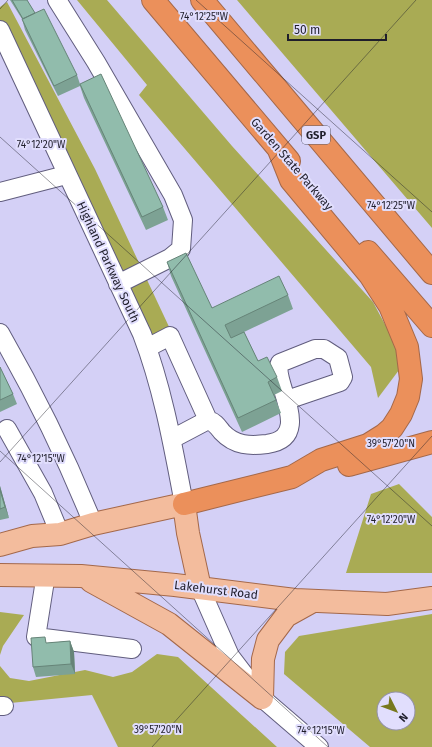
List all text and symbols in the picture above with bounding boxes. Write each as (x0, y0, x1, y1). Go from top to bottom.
text: 74°12'25"W (180, 11, 229, 23)
scale bar (288, 16, 386, 42)
text: 50 m (294, 23, 320, 37)
street label: Garden State Parkway (248, 115, 336, 213)
road number: GSP (302, 126, 330, 144)
text: 74°12'20"W (17, 139, 66, 151)
street label: Highland Parkway South (74, 199, 142, 325)
text: 74°12'25"W (367, 200, 416, 212)
text: 39°57'20"N (367, 438, 415, 450)
text: 74°12'15"W (17, 453, 65, 465)
text: 74°12'20"W (367, 514, 416, 526)
street label: Lakehurst Road (173, 578, 259, 602)
north arrow (376, 691, 416, 731)
text: N (396, 710, 410, 724)
text: 39°57'20"N (134, 724, 182, 736)
text: 74°12'15"W (297, 725, 345, 737)

